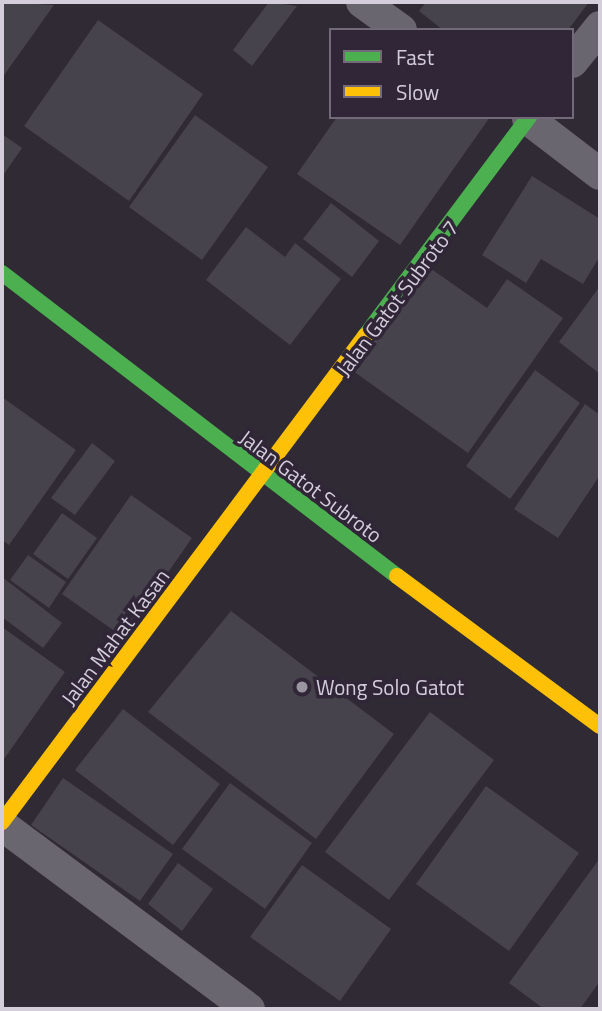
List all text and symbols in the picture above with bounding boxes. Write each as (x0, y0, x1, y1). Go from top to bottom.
legend (329, 28, 574, 119)
text: Fast (396, 41, 434, 73)
text: Slow (396, 76, 439, 108)
street label: Jalan Gatot Subroto 7 (330, 215, 464, 381)
street label: Jalan Gatot Subroto (235, 424, 387, 548)
street label: Jalan Mahat Kasan (56, 564, 174, 710)
place label: Wong Solo Gatot (316, 674, 464, 700)
marker: Wong Solo Gatot (294, 679, 310, 695)

